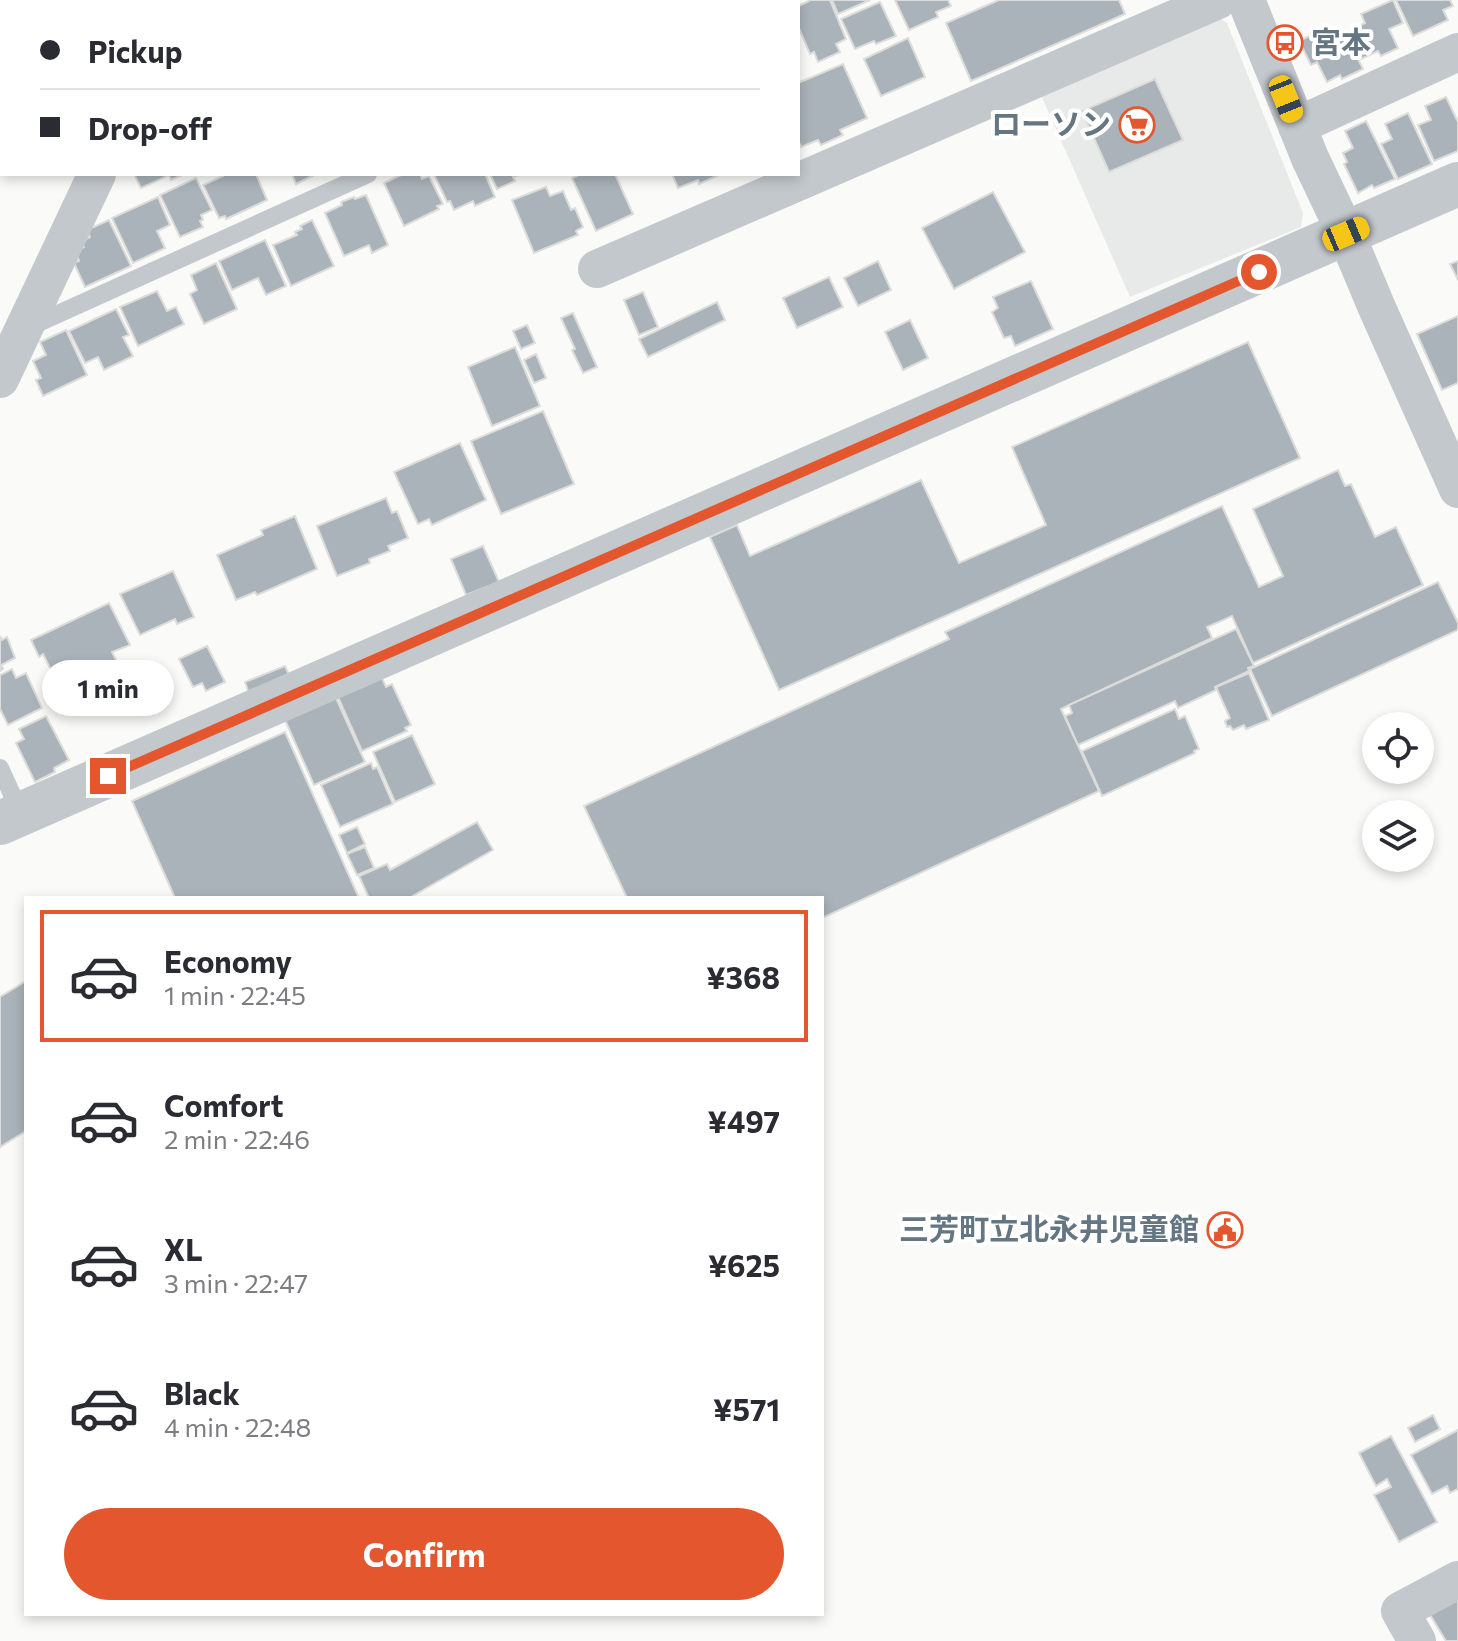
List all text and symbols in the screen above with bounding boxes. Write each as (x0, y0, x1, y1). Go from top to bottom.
place label: 宮本 (1311, 22, 1371, 59)
bus stop icon: 宮本 (1266, 24, 1304, 62)
text: Pickup (88, 32, 182, 69)
car (1266, 72, 1306, 126)
place label: ローソン (991, 104, 1111, 141)
supermarket icon: ローソン (1118, 106, 1156, 144)
text: Drop-off (88, 109, 212, 146)
car (1319, 214, 1373, 254)
route start (1241, 254, 1277, 290)
callout: 1 min (42, 660, 174, 716)
text: 1 min (77, 672, 139, 703)
map controls (1362, 712, 1434, 872)
button: locate (1362, 712, 1434, 784)
route end (90, 758, 126, 794)
button: layers (1362, 800, 1434, 872)
icon: car (68, 940, 140, 1012)
text: Economy (164, 942, 292, 979)
text: ¥368 (706, 958, 780, 995)
text: 1 min · 22:45 (164, 979, 306, 1010)
icon: car (68, 1084, 140, 1156)
text: Comfort (164, 1086, 283, 1123)
text: ¥497 (707, 1102, 780, 1139)
text: 2 min · 22:46 (164, 1123, 310, 1154)
place label: 三芳町立北永井児童館 (899, 1209, 1199, 1246)
public building icon: 三芳町立北永井児童館 (1206, 1211, 1244, 1249)
icon: car (68, 1228, 140, 1300)
text: XL (164, 1230, 203, 1267)
text: ¥625 (708, 1246, 780, 1283)
text: 3 min · 22:47 (164, 1267, 308, 1298)
icon: car (68, 1372, 140, 1444)
text: Black (164, 1374, 240, 1411)
text: ¥571 (713, 1390, 780, 1427)
text: 4 min · 22:48 (164, 1411, 311, 1442)
button: Confirm (64, 1508, 784, 1600)

